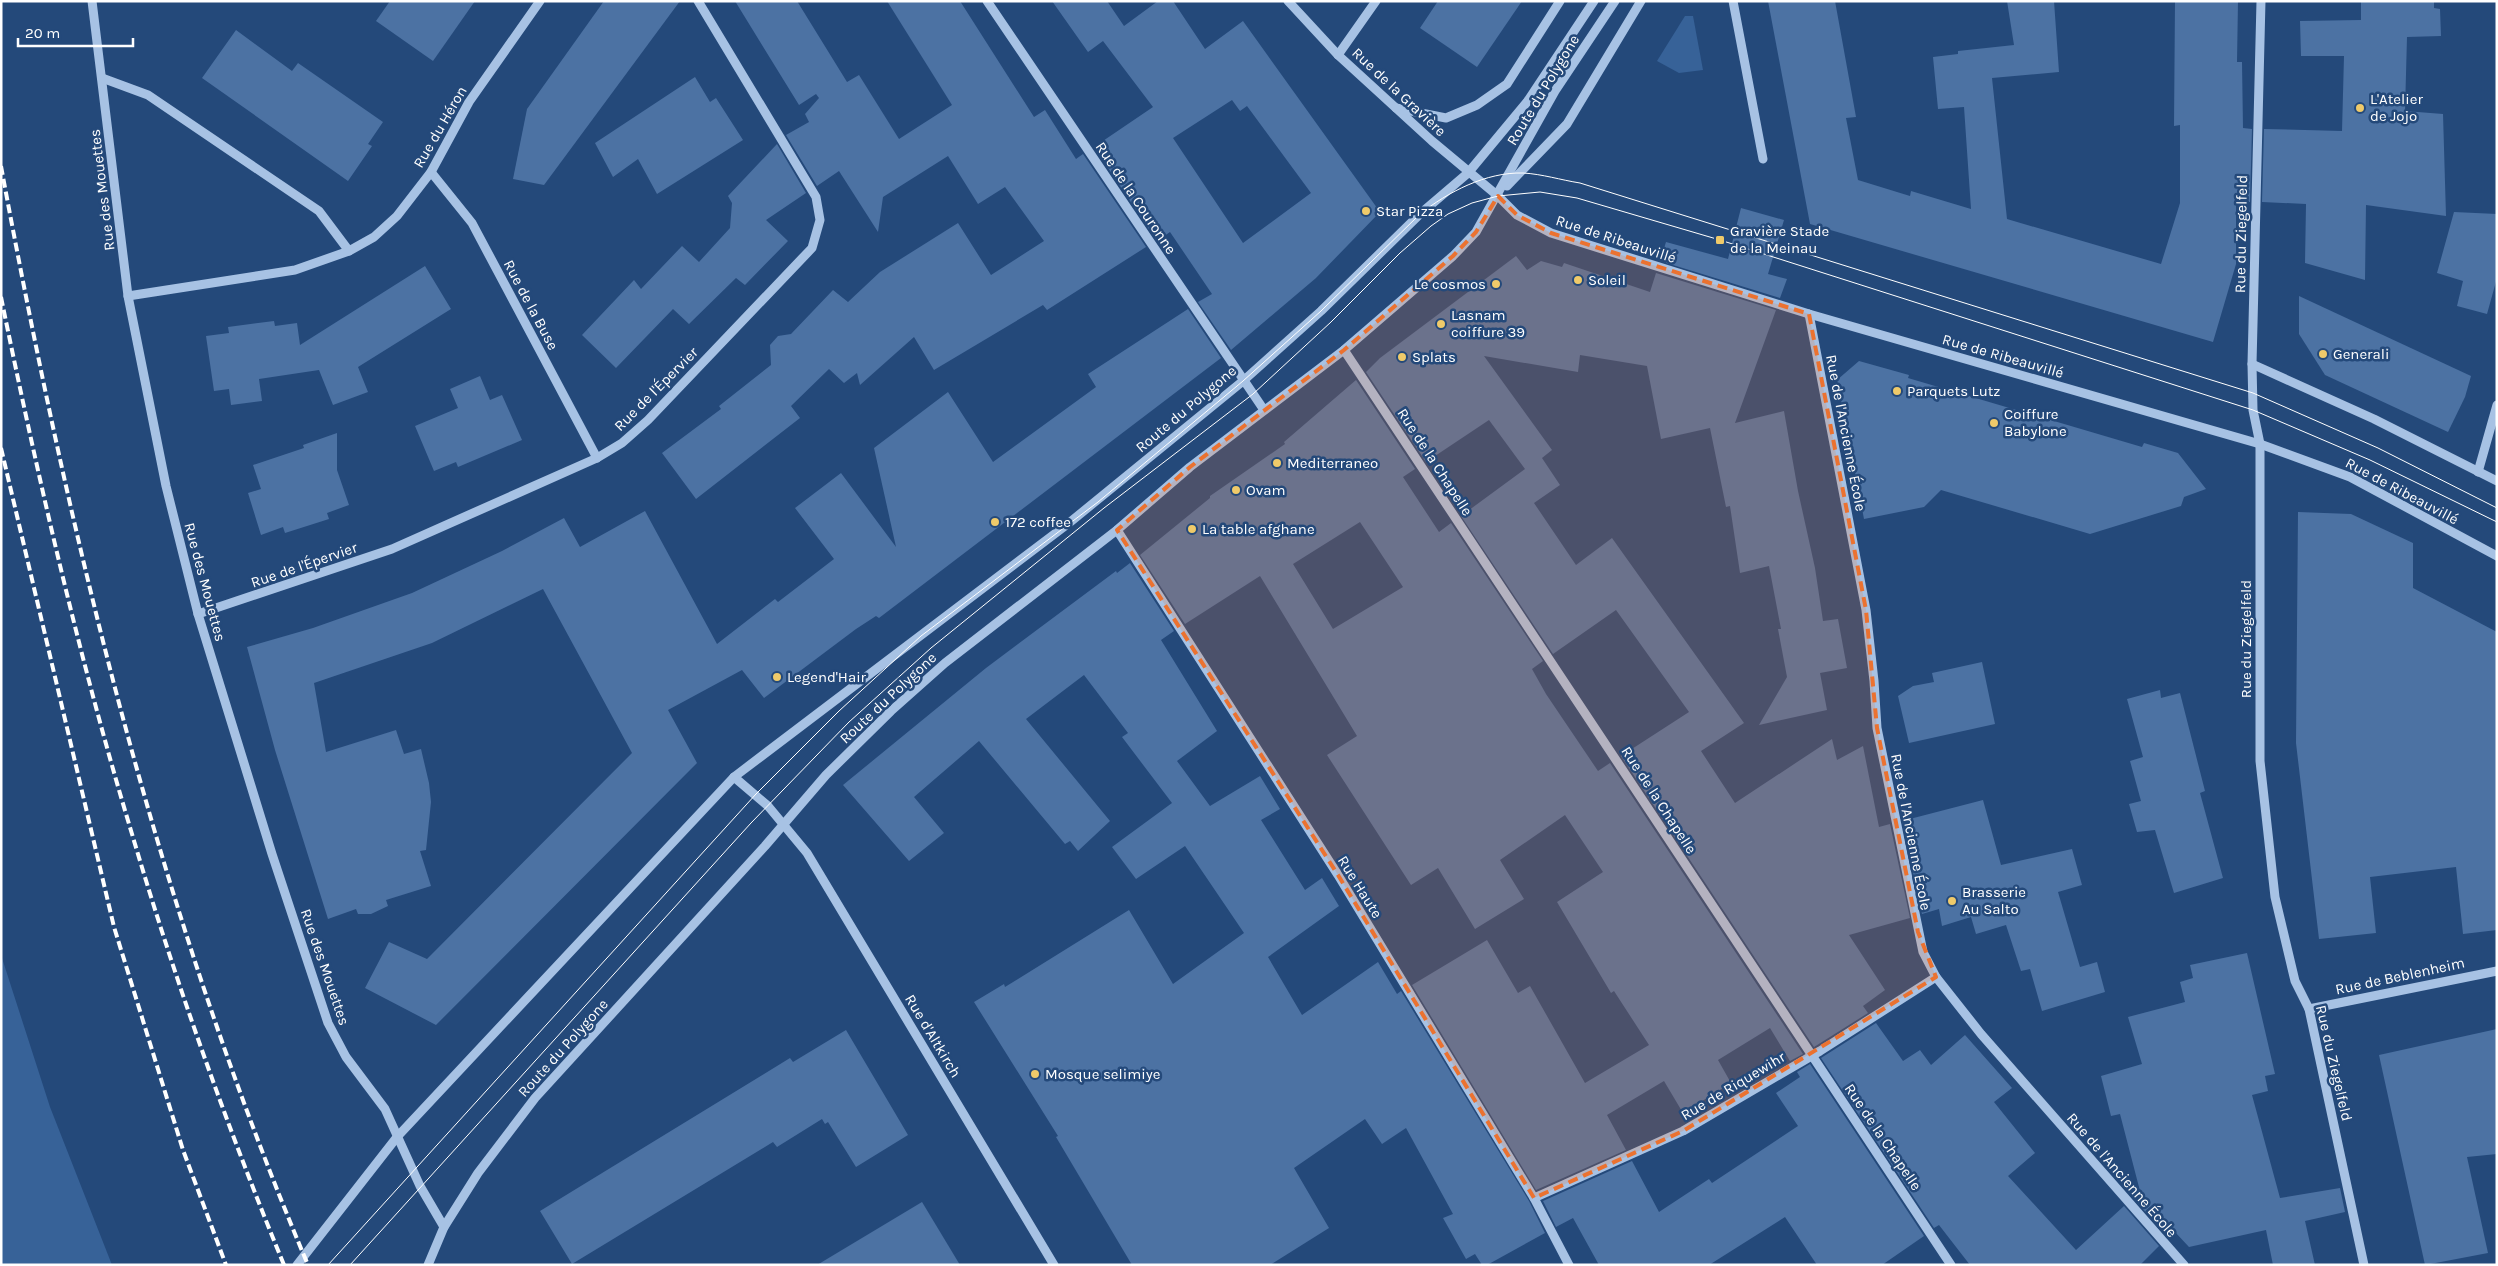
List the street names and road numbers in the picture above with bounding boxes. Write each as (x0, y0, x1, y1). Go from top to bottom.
street label: Route du Polygone (1503, 31, 1583, 149)
street label: Rue de la Gravière (1348, 44, 1450, 140)
street label: Rue du Héron (409, 83, 471, 171)
street label: Rue des Mouettes (86, 128, 118, 252)
street label: Rue de la Couronne (1092, 138, 1180, 258)
street label: Rue du Ziegelfeld (2231, 175, 2251, 293)
street label: Rue de Ribeauvillé (1554, 211, 1678, 267)
street label: Rue de la Buse (500, 257, 562, 353)
street label: Rue de Ribeauvillé (1940, 330, 2066, 382)
street label: Rue de l'Épervier (610, 343, 702, 435)
street label: Rue de l'Ancienne École (1822, 353, 1870, 513)
street label: Route du Polygone (1132, 362, 1240, 456)
street label: Rue de la Chapelle (1393, 405, 1477, 519)
street label: Rue de Ribeauvillé (2342, 454, 2462, 528)
street label: Rue des Mouettes (181, 521, 229, 643)
street label: Rue de l'Épervier (248, 538, 360, 592)
street label: Rue du Ziegelfeld (2237, 580, 2255, 698)
street label: Route du Polygone (836, 648, 940, 748)
street label: Rue de la Chapelle (1617, 743, 1701, 857)
street label: Rue de l'Ancienne École (1887, 752, 1935, 912)
street label: Rue Haute (1334, 852, 1386, 922)
street label: Rue des Mouettes (297, 906, 353, 1028)
street label: Rue de Beblenheim (2334, 953, 2466, 999)
street label: Rue d'Altkirch (901, 991, 965, 1081)
street label: Route du Polygone (514, 995, 612, 1101)
street label: Rue du Ziegelfeld (2312, 1003, 2356, 1123)
street label: Rue de Riquewihr (1677, 1047, 1789, 1124)
street label: Rue de la Chapelle (1841, 1080, 1925, 1194)
street label: Rue de l'Ancienne École (2063, 1109, 2181, 1241)

